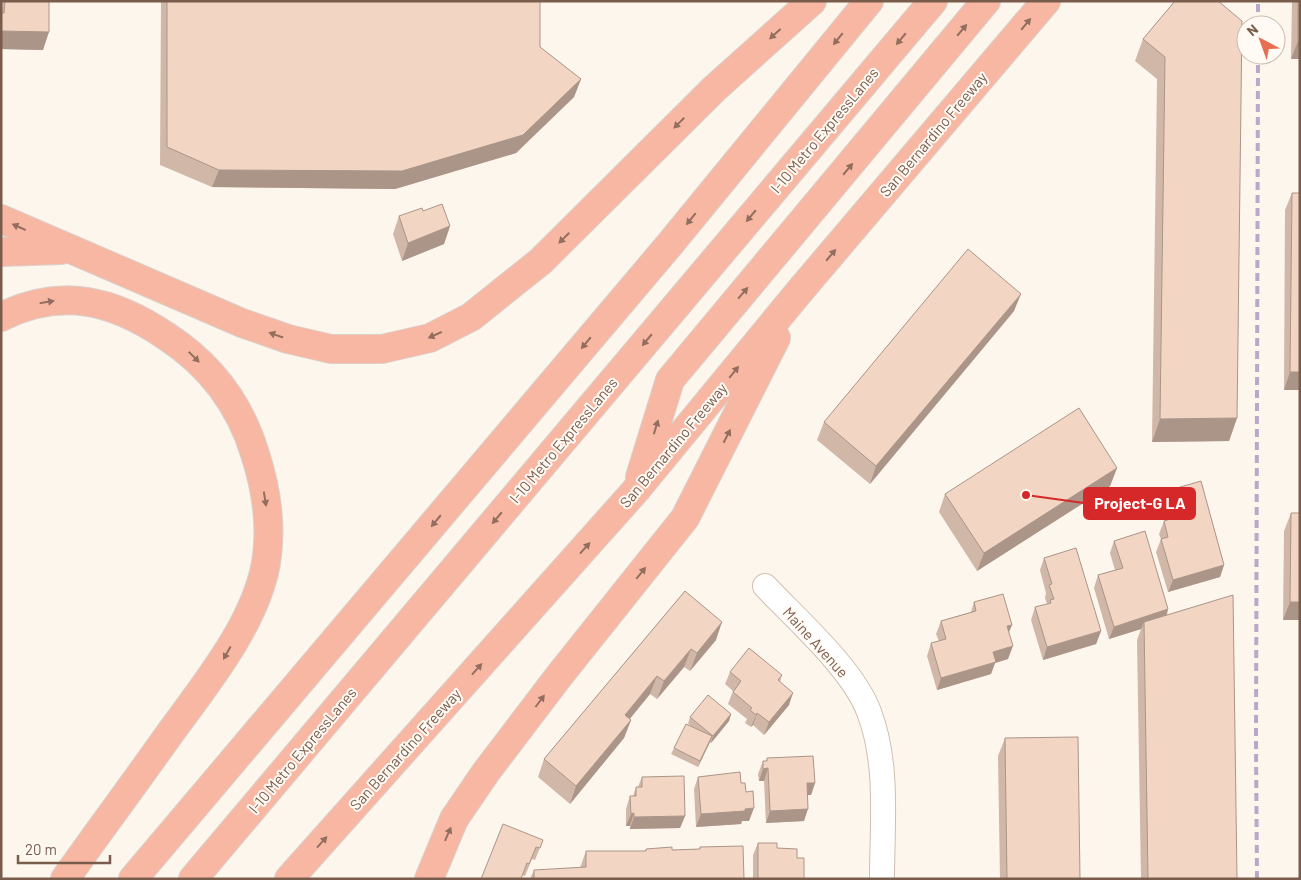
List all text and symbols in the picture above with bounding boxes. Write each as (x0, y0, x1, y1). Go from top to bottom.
north arrow (1236, 15, 1286, 65)
one-way arrow (1021, 18, 1032, 31)
text: N (1243, 20, 1261, 39)
one-way arrow (957, 24, 968, 37)
one-way arrow (770, 28, 782, 40)
one-way arrow (833, 32, 844, 45)
one-way arrow (896, 32, 907, 45)
street label: I-10 Metro ExpressLanes (766, 64, 882, 196)
street label: San Bernardino Freeway (876, 68, 991, 200)
one-way arrow (673, 117, 685, 129)
one-way arrow (842, 163, 853, 176)
one-way arrow (746, 210, 757, 223)
one-way arrow (685, 212, 696, 225)
one-way arrow (12, 223, 27, 232)
one-way arrow (558, 232, 570, 244)
one-way arrow (825, 249, 836, 262)
one-way arrow (738, 287, 749, 300)
one-way arrow (40, 298, 56, 306)
one-way arrow (269, 331, 284, 338)
one-way arrow (428, 332, 442, 340)
one-way arrow (641, 334, 652, 347)
one-way arrow (581, 337, 592, 350)
one-way arrow (188, 350, 200, 362)
one-way arrow (728, 365, 739, 378)
street label: I-10 Metro ExpressLanes (505, 374, 621, 506)
street label: San Bernardino Freeway (616, 379, 731, 511)
one-way arrow (652, 419, 660, 434)
one-way arrow (723, 429, 731, 443)
callout: Project-G LA (1084, 488, 1195, 519)
one-way arrow (261, 491, 269, 507)
text: Project-G LA (1094, 493, 1186, 512)
one-way arrow (491, 511, 502, 524)
one-way arrow (430, 514, 442, 526)
one-way arrow (579, 542, 591, 554)
one-way arrow (635, 567, 646, 580)
street label: Maine Avenue (780, 603, 852, 681)
one-way arrow (222, 646, 231, 659)
one-way arrow (471, 663, 482, 676)
street label: I-10 Metro ExpressLanes (244, 684, 360, 816)
street label: San Bernardino Freeway (346, 684, 464, 813)
one-way arrow (535, 694, 545, 707)
one-way arrow (444, 827, 452, 841)
scale bar (18, 832, 110, 864)
one-way arrow (316, 836, 327, 849)
text: 20 m (25, 840, 57, 858)

